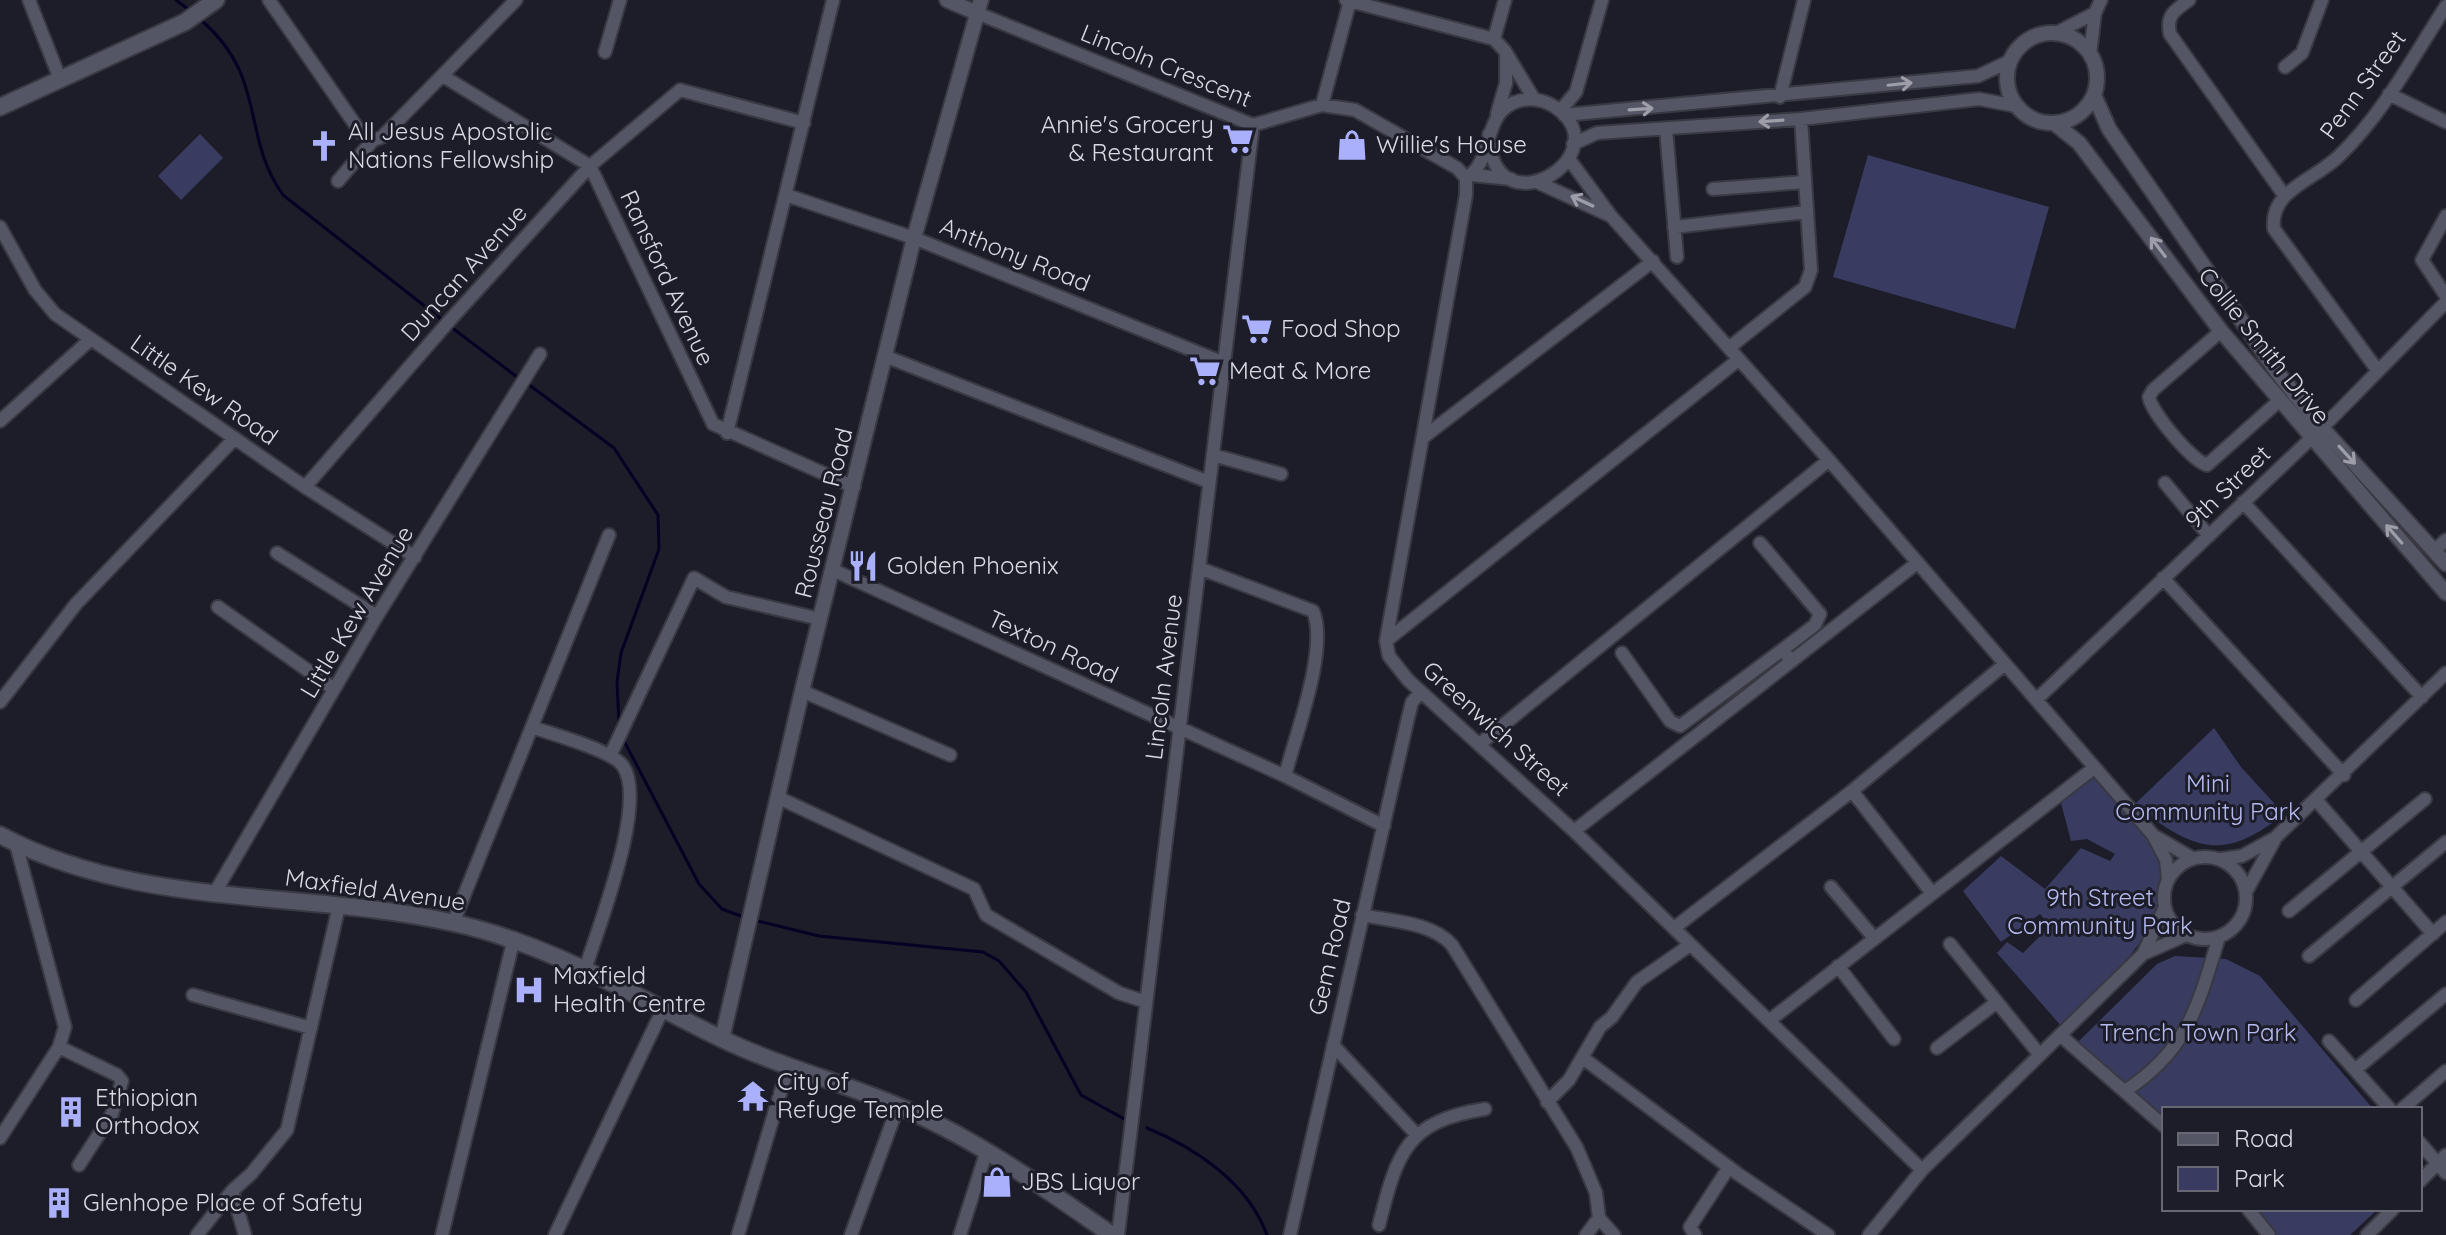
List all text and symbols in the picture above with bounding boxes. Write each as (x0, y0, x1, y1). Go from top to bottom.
street label: Lincoln Crescent (1076, 17, 1256, 113)
street label: Penn Street (2313, 24, 2412, 145)
one-way arrow (1886, 77, 1913, 92)
one-way arrow (1627, 101, 1654, 116)
place label: Annie's Grocery & Restaurant (1041, 109, 1214, 167)
one-way arrow (1758, 114, 1785, 129)
place label: All Jesus Apostolic Nations Fellowship (348, 116, 554, 174)
supermarket icon: Annie's Grocery & Restaurant (1221, 122, 1255, 156)
shop icon: Willie's House (1335, 128, 1369, 162)
church icon: All Jesus Apostolic Nations Fellowship (307, 129, 341, 163)
place label: Willie's House (1376, 129, 1527, 159)
street label: Ransford Avenue (614, 185, 722, 370)
one-way arrow (1571, 193, 1595, 208)
street label: Duncan Avenue (394, 198, 533, 347)
street label: Anthony Road (936, 210, 1095, 298)
one-way arrow (2150, 237, 2167, 258)
street label: Collie Smith Drive (2192, 261, 2337, 430)
supermarket icon: Food Shop (1240, 312, 1274, 346)
place label: Food Shop (1281, 313, 1400, 343)
street label: Little Kew Road (125, 327, 284, 451)
supermarket icon: Meat & More (1188, 354, 1222, 388)
place label: Meat & More (1229, 355, 1371, 385)
street label: Rousseau Road (787, 425, 859, 601)
street label: 9th Street (2178, 438, 2276, 534)
one-way arrow (2337, 445, 2355, 465)
street label: Little Kew Avenue (293, 520, 419, 703)
one-way arrow (2386, 525, 2404, 545)
restaurant icon: Golden Phoenix (846, 549, 880, 583)
place label: Golden Phoenix (887, 550, 1059, 580)
street label: Lincoln Avenue (1138, 592, 1188, 761)
street label: Texton Road (984, 603, 1123, 689)
street label: Greenwich Street (1417, 654, 1576, 802)
park label: Mini Community Park (2115, 768, 2301, 826)
street label: Maxfield Avenue (283, 862, 467, 917)
park label: 9th Street Community Park (2007, 882, 2193, 940)
street label: Gem Road (1301, 896, 1357, 1018)
place label: Maxfield Health Centre (553, 960, 706, 1018)
hospital icon: Maxfield Health Centre (512, 973, 546, 1007)
park label: Trench Town Park (2099, 1017, 2297, 1047)
place label: City of Refuge Temple (777, 1066, 944, 1124)
temple icon: City of Refuge Temple (736, 1079, 770, 1113)
place label: Ethiopian Orthodox (95, 1082, 199, 1140)
building icon: Ethiopian Orthodox (54, 1095, 88, 1129)
legend (2162, 1107, 2422, 1211)
text: Road (2234, 1123, 2294, 1153)
text: Park (2234, 1163, 2285, 1193)
shop icon: JBS Liquor (980, 1165, 1014, 1199)
place label: JBS Liquor (1021, 1166, 1140, 1196)
building icon: Glenhope Place of Safety (42, 1186, 76, 1220)
place label: Glenhope Place of Safety (83, 1187, 363, 1217)

